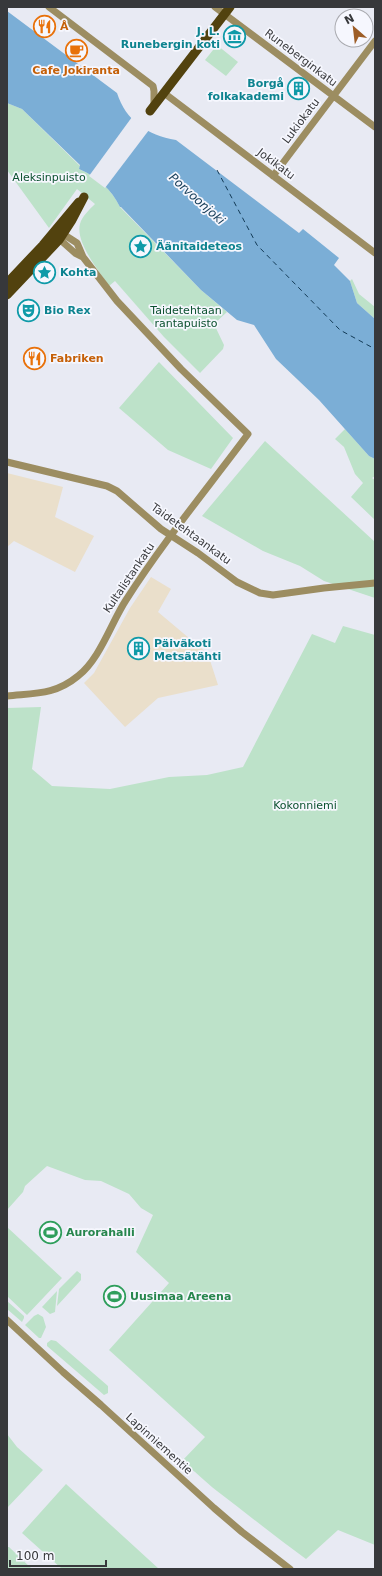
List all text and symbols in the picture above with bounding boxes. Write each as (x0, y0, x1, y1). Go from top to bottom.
north arrow (334, 8, 374, 48)
text: N (342, 12, 357, 28)
restaurant icon: Å (31, 13, 57, 39)
place label: Å (60, 20, 69, 33)
museum icon: J. L. Runebergin koti (222, 24, 248, 50)
place label: J. L. Runebergin koti (121, 25, 220, 51)
street label: Runeberginkatu (262, 27, 340, 89)
cafe icon: Cafe Jokiranta (63, 37, 89, 63)
place label: Cafe Jokiranta (32, 64, 120, 77)
building icon: Borgå folkakademi (286, 76, 312, 102)
place label: Borgå folkakademi (208, 77, 284, 103)
street label: Lukiokatu (280, 96, 322, 146)
street label: Jokikatu (254, 145, 297, 182)
water label: Porvoonjoki (166, 170, 228, 228)
park label: Aleksinpuisto (12, 171, 86, 184)
place icon: Äänitaideteos (127, 233, 153, 259)
place label: Äänitaideteos (156, 239, 243, 253)
place icon: Kohta (31, 259, 57, 285)
place label: Kohta (60, 266, 96, 279)
theatre icon: Bio Rex (16, 297, 42, 323)
place label: Bio Rex (44, 304, 91, 317)
park label: Taidetehtaan rantapuisto (149, 304, 222, 330)
restaurant icon: Fabriken (22, 345, 48, 371)
place label: Fabriken (50, 352, 104, 365)
street label: Taidetehtaankatu (148, 500, 233, 567)
street label: Kultalistankatu (101, 540, 157, 616)
building icon: Päiväkoti Metsätähti (126, 636, 152, 662)
place label: Päiväkoti Metsätähti (154, 637, 221, 663)
park label: Kokonniemi (273, 799, 337, 812)
sports icon: Aurorahalli (37, 1219, 63, 1245)
place label: Aurorahalli (66, 1226, 135, 1239)
sports icon: Uusimaa Areena (101, 1283, 127, 1309)
place label: Uusimaa Areena (130, 1290, 231, 1303)
street label: Lapinniementie (123, 1411, 195, 1478)
scale bar (10, 1542, 106, 1568)
text: 100 m (16, 1549, 54, 1563)

